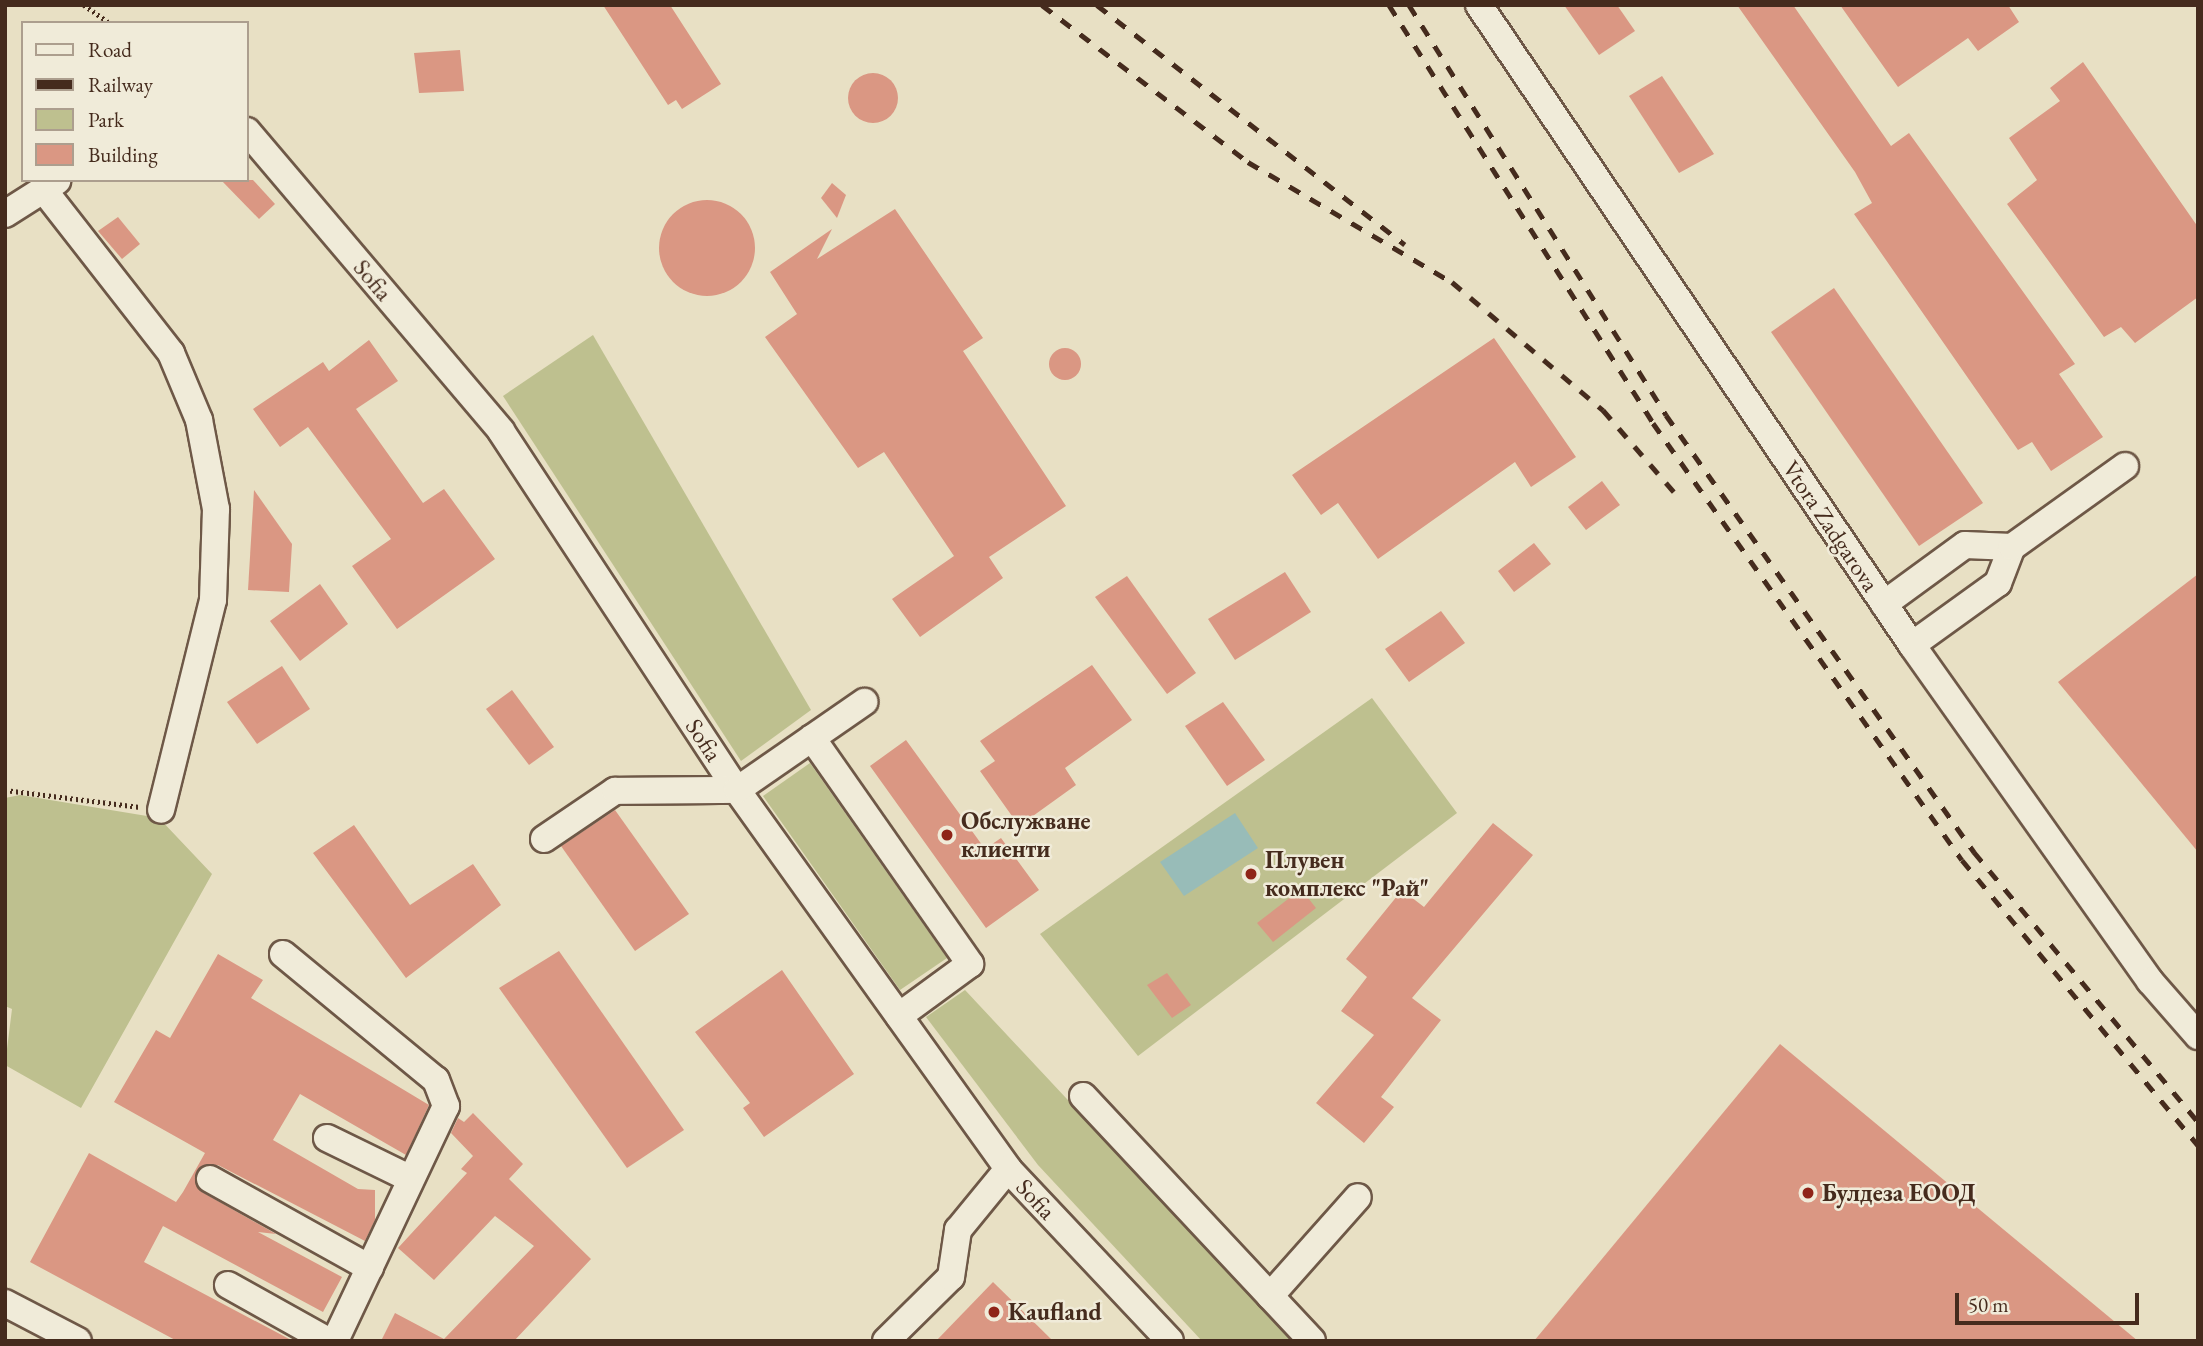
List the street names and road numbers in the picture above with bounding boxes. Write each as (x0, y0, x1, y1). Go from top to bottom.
street label: Sofia (347, 253, 399, 307)
street label: Vtora Zadgarova (1777, 455, 1885, 597)
street label: Sofia (680, 713, 728, 767)
street label: Sofia (1010, 1173, 1062, 1225)

